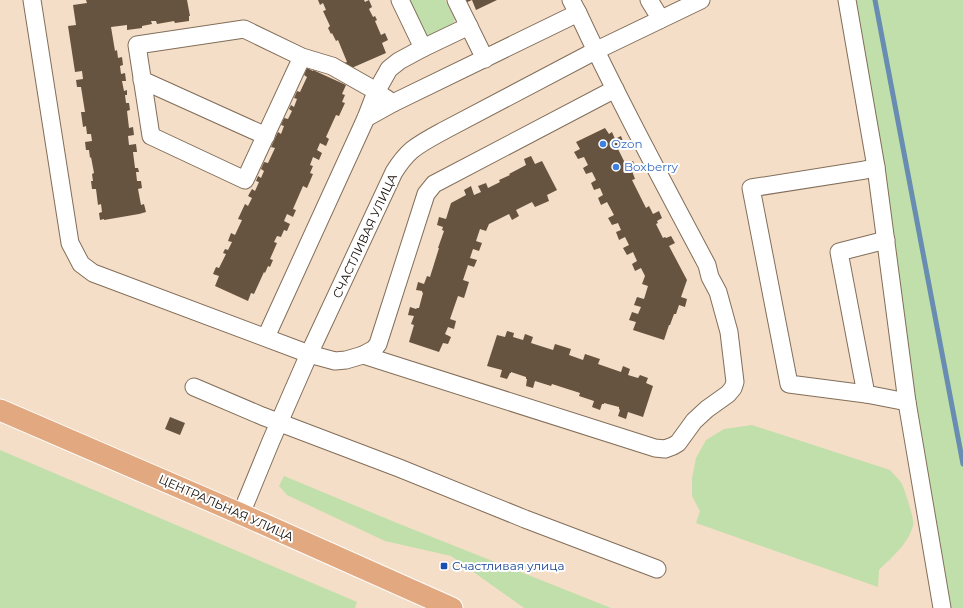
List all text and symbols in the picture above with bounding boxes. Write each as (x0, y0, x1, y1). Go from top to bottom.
place label: Ozon (611, 136, 643, 151)
marker: Ozon (598, 139, 608, 149)
place label: Boxberry (624, 159, 679, 174)
marker: Boxberry (611, 162, 621, 172)
street label: СЧАСТЛИВАЯ УЛИЦА (329, 171, 400, 300)
street label: ЦЕНТРАЛЬНАЯ УЛИЦА (156, 471, 296, 544)
place label: Счастливая улица (452, 558, 565, 573)
marker: Счастливая улица (439, 561, 449, 571)

